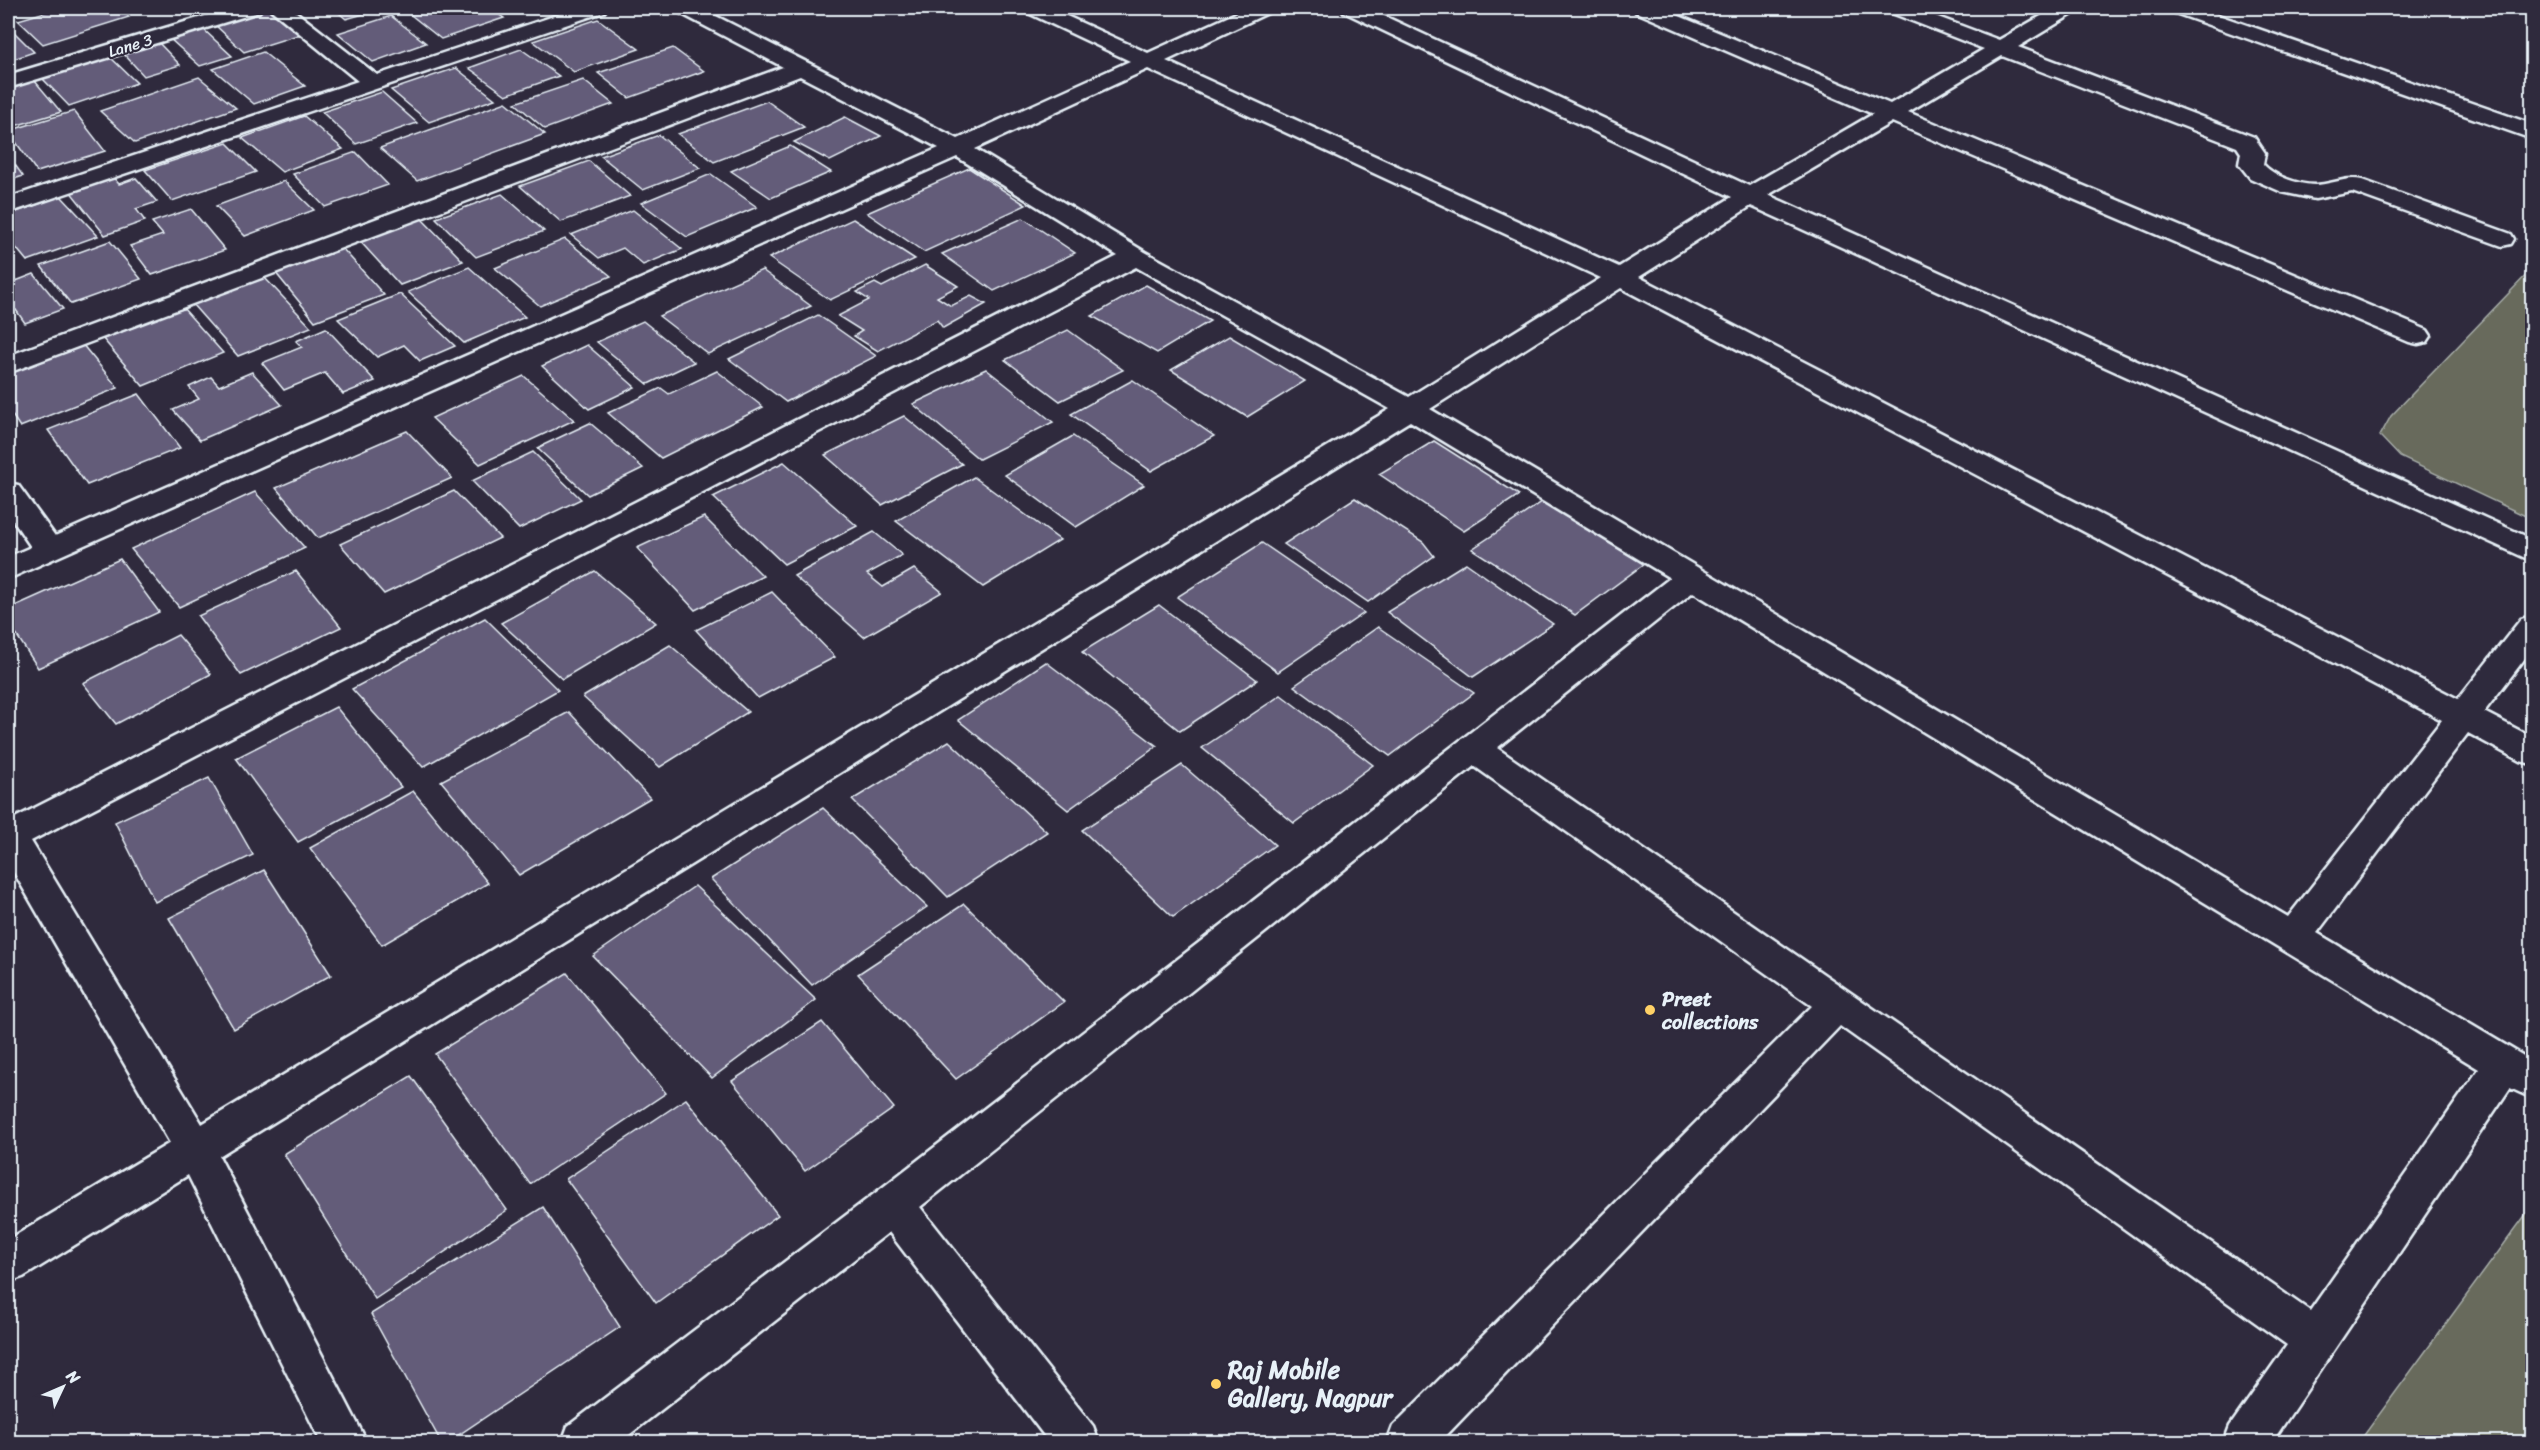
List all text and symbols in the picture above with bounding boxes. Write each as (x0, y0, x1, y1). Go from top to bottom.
street label: Lane 3 (104, 25, 156, 66)
place label: Preet collections (1661, 982, 1759, 1040)
marker: Preet collections (1643, 1003, 1657, 1017)
place label: Raj Mobile Gallery, Nagpur (1227, 1349, 1394, 1419)
north arrow (33, 1357, 93, 1417)
text: N (58, 1362, 88, 1392)
marker: Raj Mobile Gallery, Nagpur (1209, 1377, 1223, 1391)

